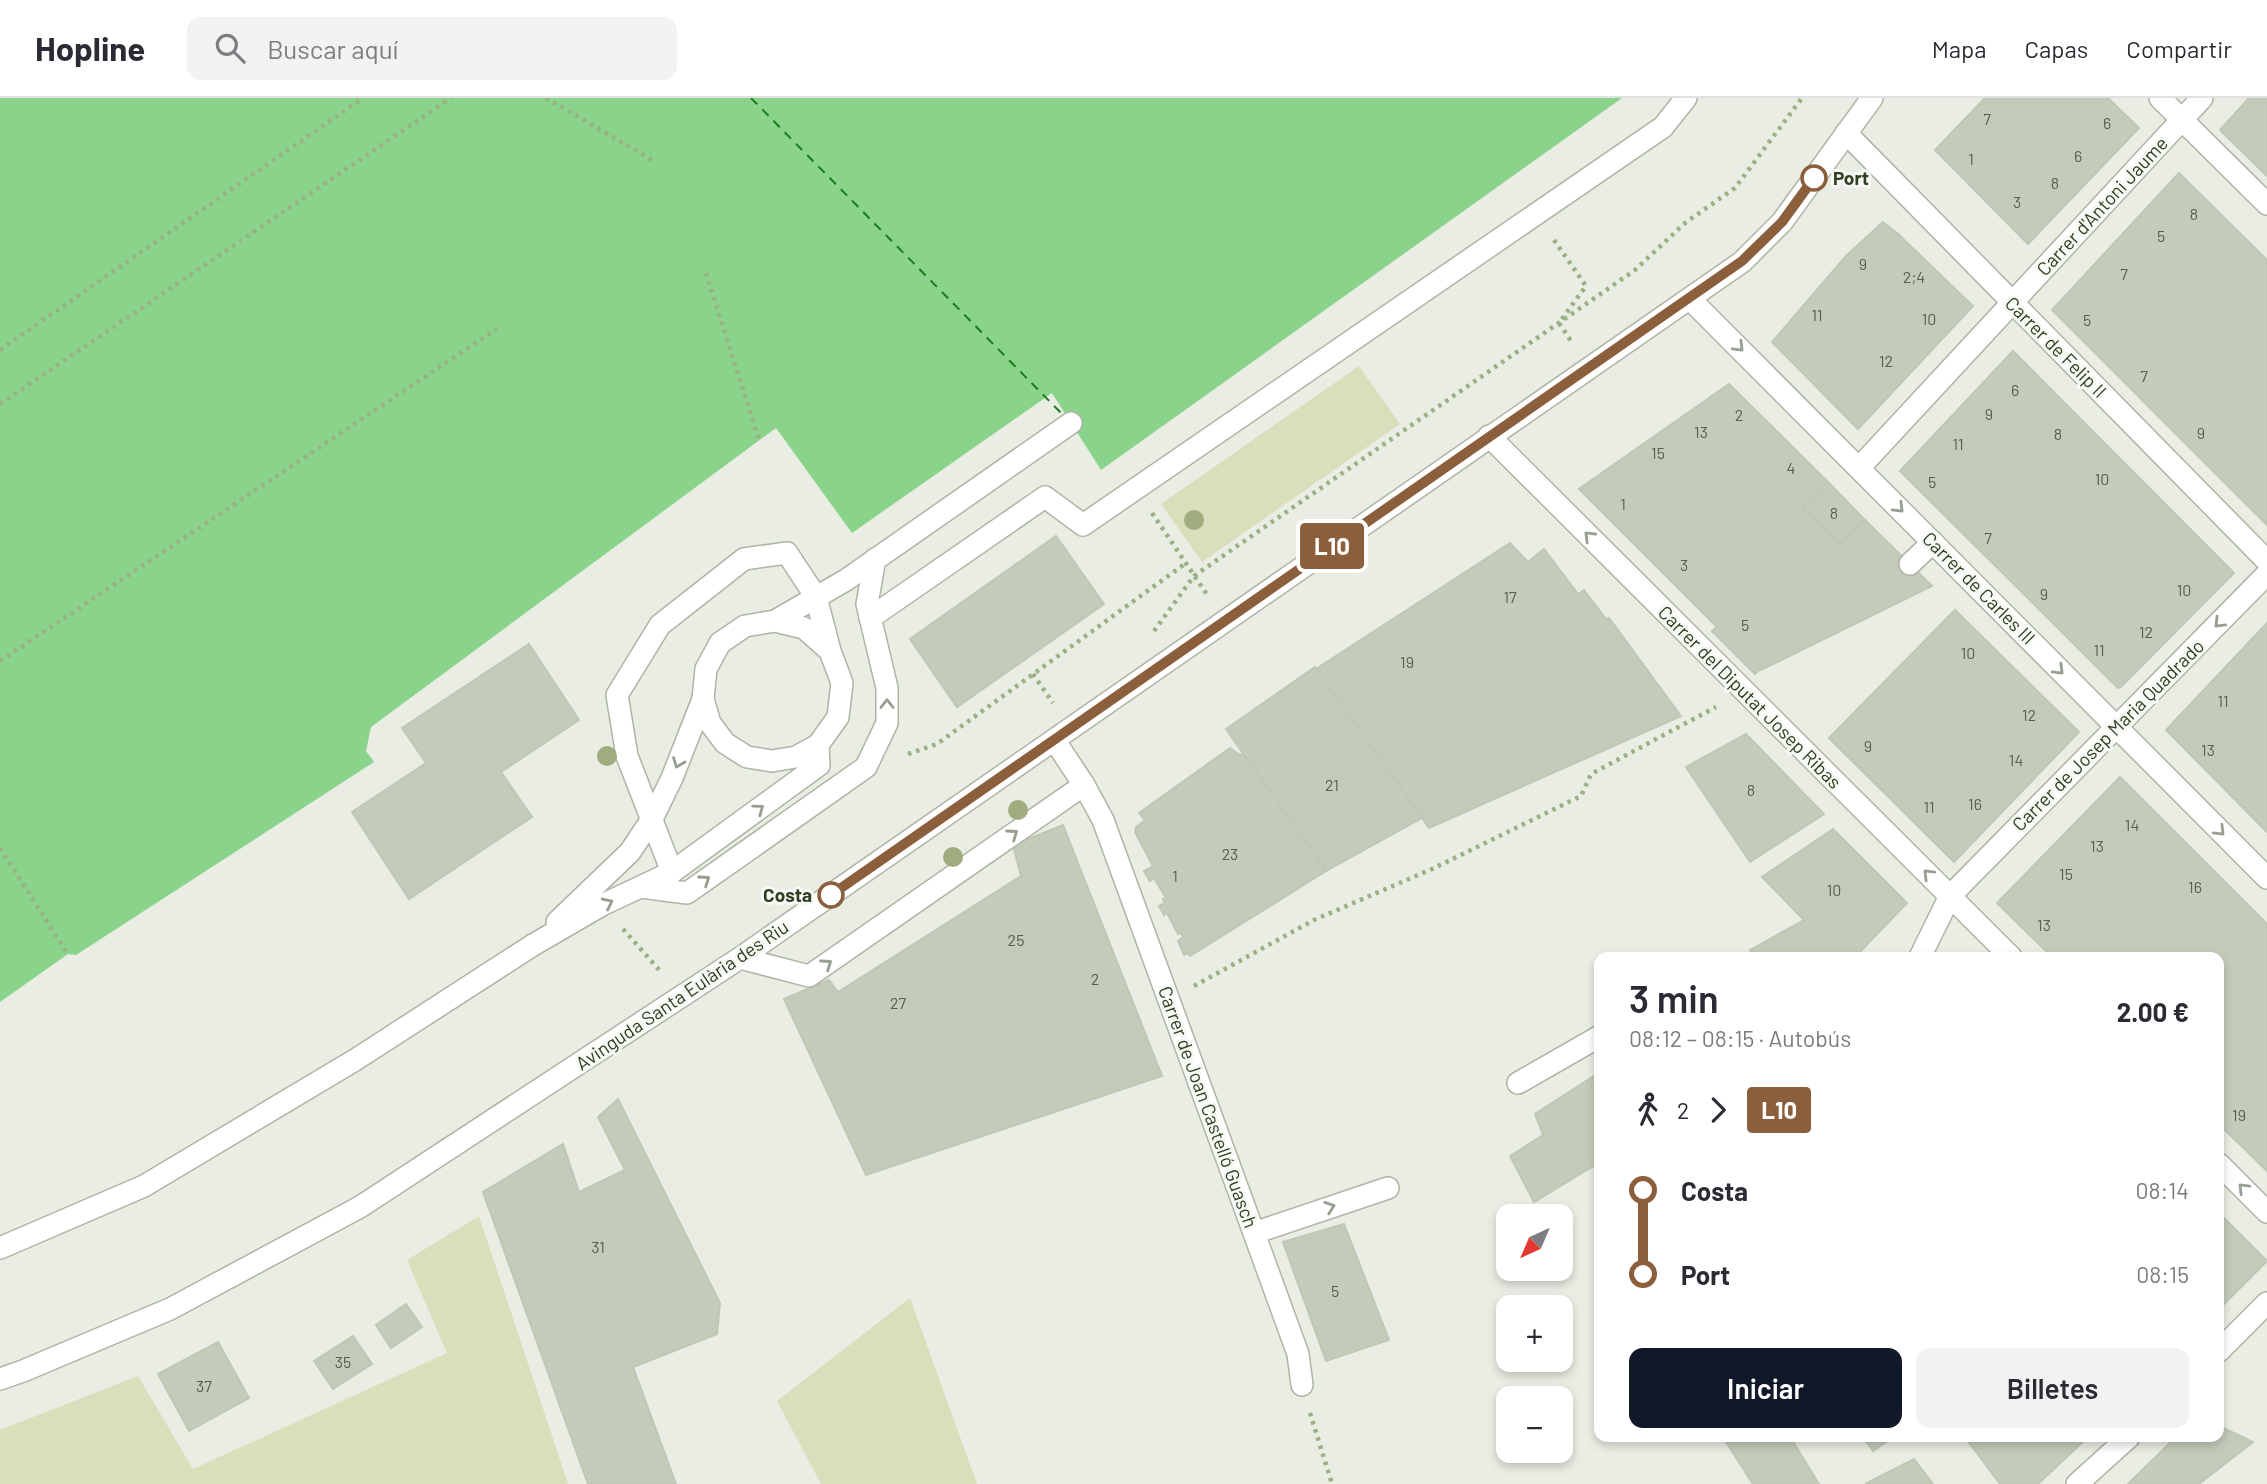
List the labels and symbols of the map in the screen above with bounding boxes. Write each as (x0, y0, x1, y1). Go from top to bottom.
house number: 7 (1983, 109, 1991, 128)
house number: 6 (2103, 113, 2111, 132)
street label: Carrer d'Antoni Jaume (2031, 131, 2172, 280)
house number: 6 (2074, 146, 2082, 165)
house number: 1 (1968, 149, 1974, 168)
marker: Port (1801, 165, 1827, 191)
place label: Port (1833, 166, 1869, 189)
house number: 8 (2051, 173, 2059, 192)
house number: 3 (2013, 192, 2021, 211)
house number: 8 (2190, 204, 2198, 223)
house number: 5 (2157, 226, 2165, 245)
house number: 9 (1859, 254, 1867, 273)
house number: 7 (2120, 264, 2128, 283)
house number: 2;4 (1903, 267, 1925, 286)
street label: Carrer de Felip II (2001, 291, 2112, 402)
house number: 11 (1811, 305, 1823, 324)
house number: 10 (1922, 309, 1936, 328)
house number: 5 (2083, 310, 2091, 329)
one-way arrow (1730, 339, 1743, 352)
house number: 12 (1879, 351, 1893, 370)
house number: 7 (2140, 366, 2148, 385)
house number: 6 (2011, 380, 2019, 399)
house number: 9 (1985, 404, 1993, 423)
house number: 2 (1735, 405, 1743, 424)
house number: 13 (1694, 422, 1708, 441)
house number: 9 (2197, 423, 2205, 442)
house number: 8 (2054, 424, 2062, 443)
house number: 11 (1952, 434, 1964, 453)
house number: 15 (1651, 443, 1665, 462)
house number: 4 (1787, 458, 1795, 477)
house number: 10 (2095, 469, 2109, 488)
house number: 5 (1928, 472, 1936, 491)
house number: 1 (1620, 494, 1626, 513)
one-way arrow (1891, 500, 1904, 513)
house number: 8 (1830, 503, 1838, 522)
line badge: L10 (1292, 523, 1372, 569)
street label: Carrer de Carles III (1918, 526, 2041, 649)
house number: 7 (1984, 528, 1992, 547)
one-way arrow (1585, 532, 1598, 545)
house number: 3 (1680, 555, 1688, 574)
house number: 10 (2177, 580, 2191, 599)
house number: 9 (2040, 584, 2048, 603)
house number: 17 (1503, 587, 1517, 606)
street label: Carrer del Diputat Josep Ribas (1654, 600, 1847, 793)
one-way arrow (2214, 614, 2227, 627)
house number: 5 (1741, 615, 1749, 634)
house number: 12 (2139, 622, 2153, 641)
street label: Carrer de Josep Maria Quadrado (2007, 634, 2208, 835)
house number: 11 (2093, 640, 2105, 659)
house number: 10 (1961, 643, 1975, 662)
house number: 19 (1400, 652, 1414, 671)
one-way arrow (2051, 661, 2064, 674)
house number: 11 (2217, 691, 2229, 710)
one-way arrow (879, 698, 895, 709)
house number: 12 (2022, 705, 2036, 724)
house number: 9 (1864, 736, 1872, 755)
house number: 13 (2201, 740, 2215, 759)
house number: 14 (2009, 750, 2023, 769)
one-way arrow (673, 756, 687, 768)
house number: 21 (1325, 775, 1339, 794)
house number: 8 (1747, 780, 1755, 799)
house number: 16 (1968, 794, 1982, 813)
house number: 11 (1923, 797, 1935, 816)
one-way arrow (751, 805, 764, 817)
house number: 14 (2125, 815, 2139, 834)
one-way arrow (2212, 823, 2224, 835)
one-way arrow (1005, 830, 1018, 842)
house number: 13 (2090, 836, 2104, 855)
house number: 23 (1222, 844, 1238, 863)
house number: 15 (2059, 864, 2073, 883)
house number: 1 (1172, 866, 1178, 885)
one-way arrow (1923, 870, 1936, 883)
one-way arrow (697, 876, 710, 888)
house number: 16 (2188, 877, 2202, 896)
house number: 10 (1827, 880, 1841, 899)
marker: Costa (818, 882, 844, 908)
place label: Costa (763, 883, 812, 906)
one-way arrow (601, 897, 613, 911)
street label: Avinguda Santa Eulària des Riu (571, 915, 792, 1074)
house number: 13 (2037, 915, 2051, 934)
house number: 25 (1008, 930, 1024, 949)
one-way arrow (819, 960, 832, 972)
house number: 2 (1091, 969, 1099, 988)
street label: Carrer de Joan Castelló Guasch (1154, 983, 1263, 1231)
house number: 27 (890, 993, 906, 1012)
house number: 19 (2232, 1105, 2246, 1124)
one-way arrow (2238, 1183, 2251, 1196)
one-way arrow (1324, 1201, 1336, 1215)
north arrow (1496, 1204, 1573, 1281)
house number: 31 (591, 1237, 605, 1256)
house number: 5 (1331, 1281, 1339, 1300)
house number: 35 (335, 1352, 351, 1371)
house number: 37 (196, 1376, 212, 1395)

